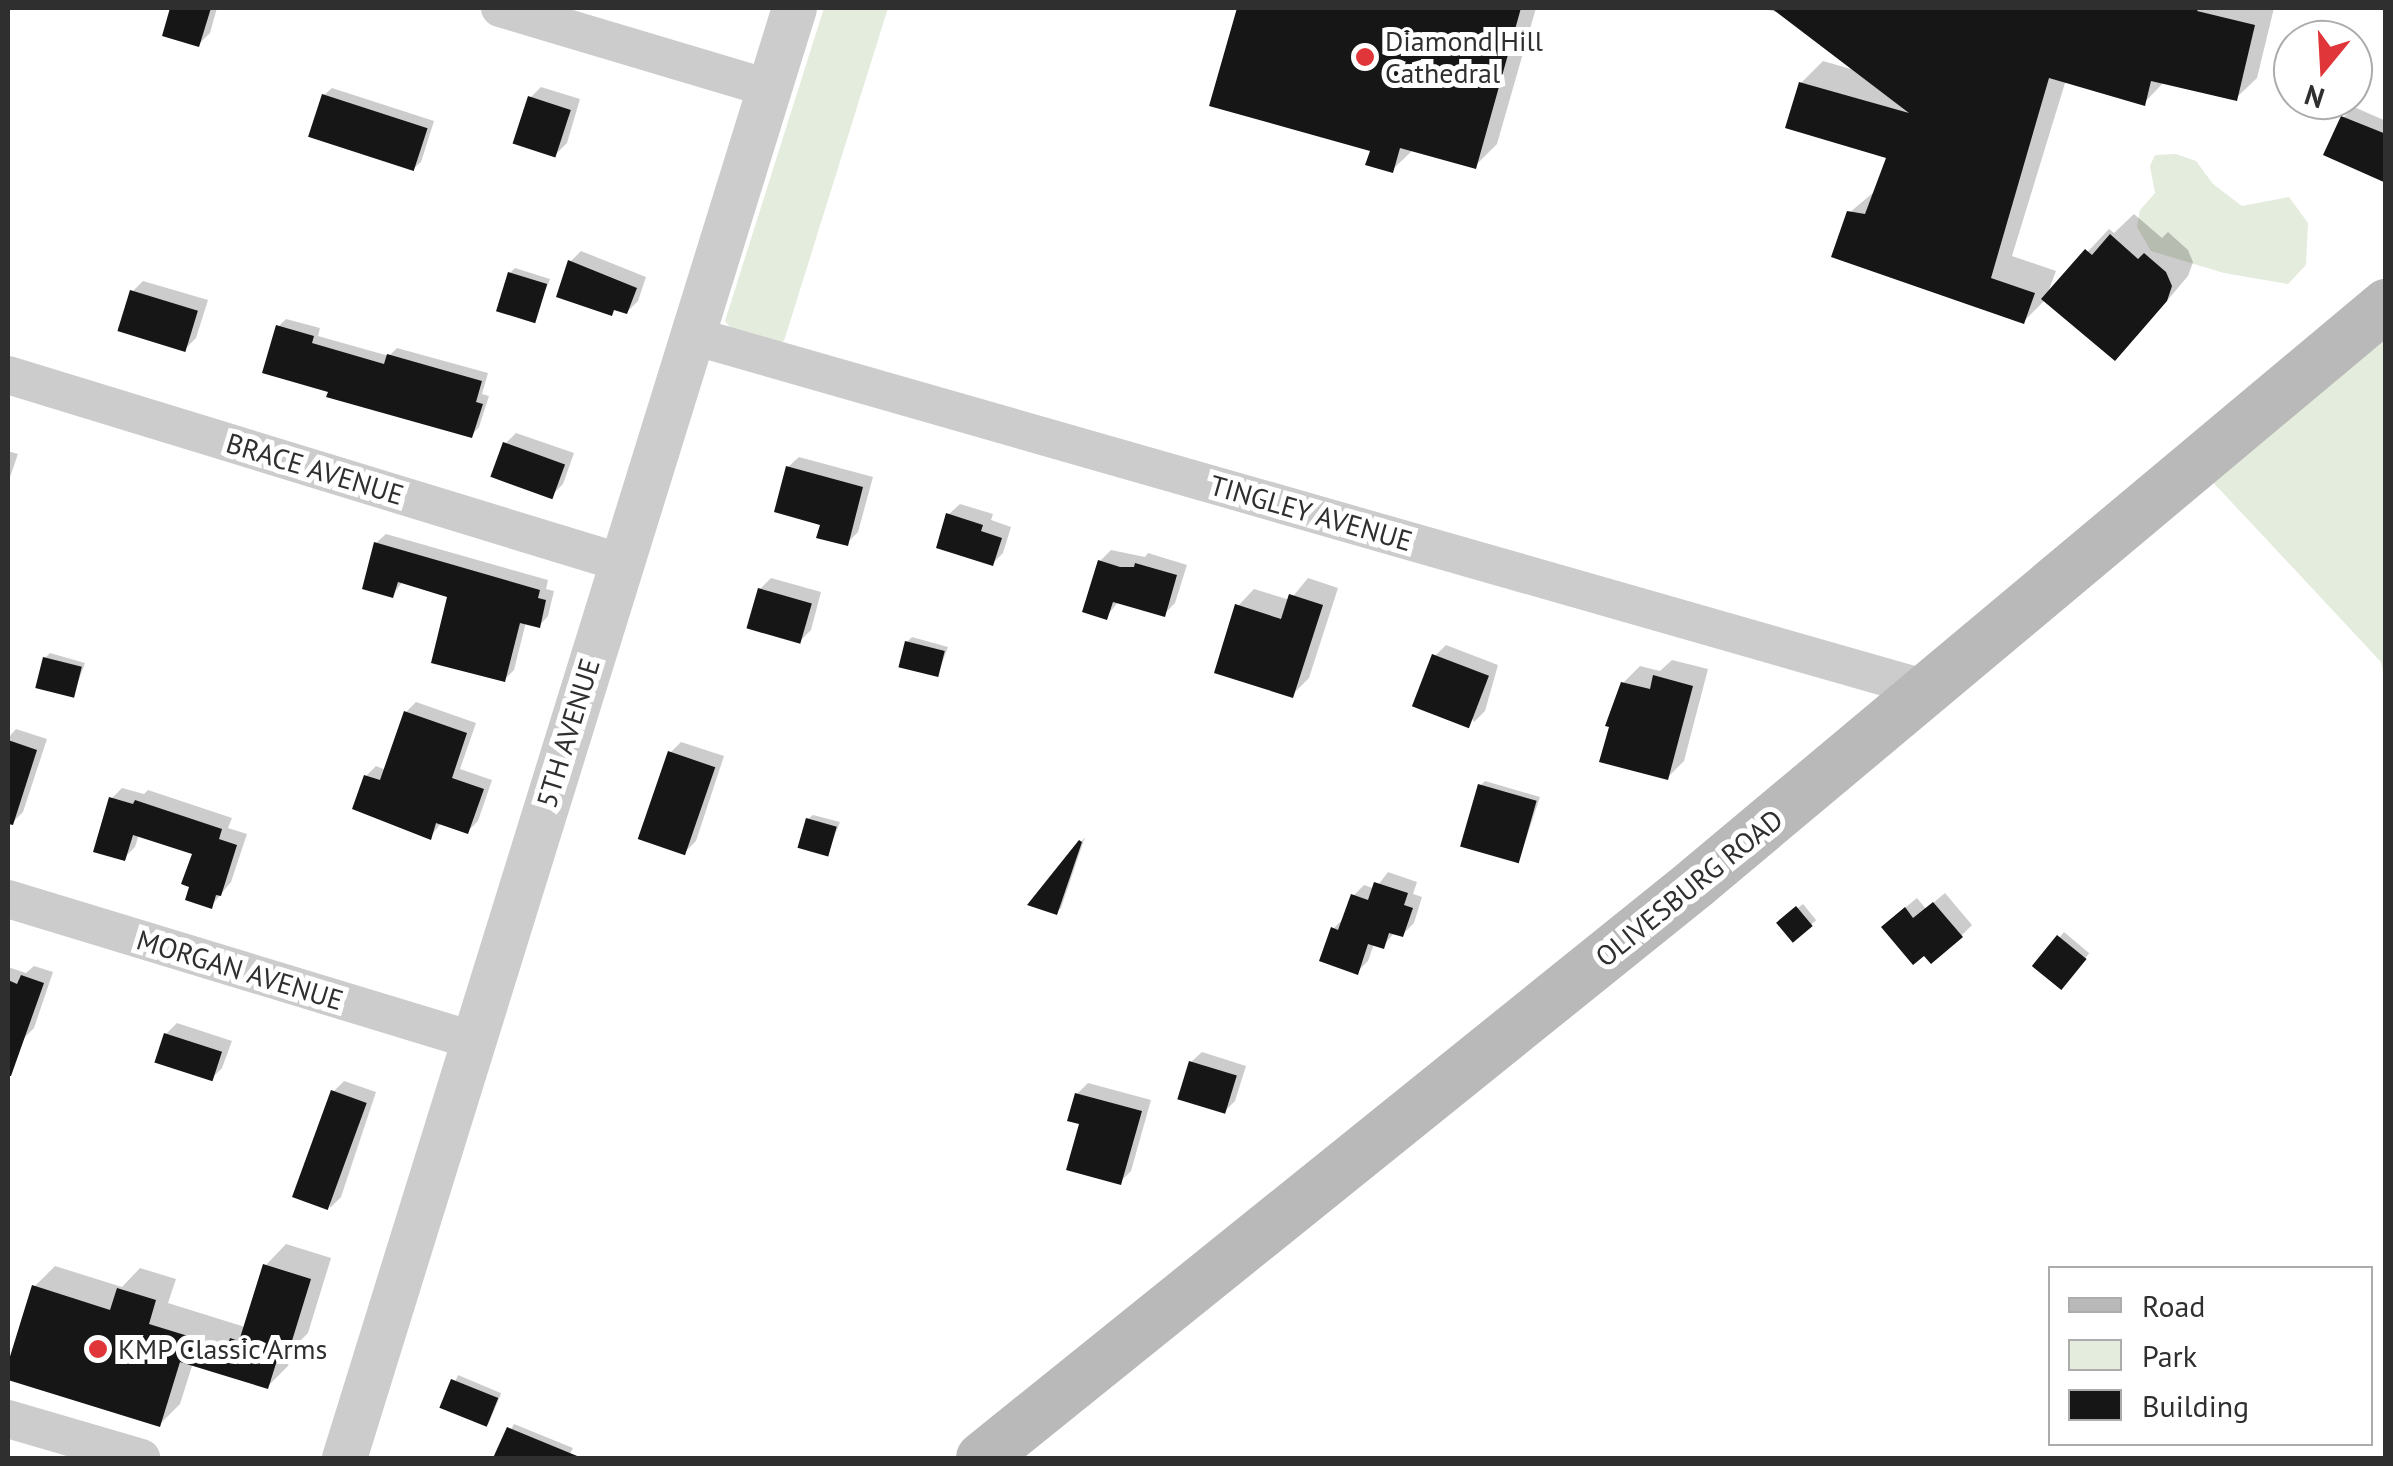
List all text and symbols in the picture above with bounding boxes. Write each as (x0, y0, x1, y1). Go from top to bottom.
north arrow (2273, 20, 2373, 120)
place label: Diamond Hill Cathedral (1385, 24, 1543, 90)
marker: Diamond Hill Cathedral (1354, 46, 1376, 68)
text: N (2300, 77, 2329, 118)
street label: BRACE AVENUE (222, 426, 408, 512)
street label: TINGLEY AVENUE (1205, 468, 1417, 558)
street label: 5TH AVENUE (529, 654, 607, 812)
street label: OLIVESBURG ROAD (1589, 802, 1789, 974)
street label: MORGAN AVENUE (132, 923, 348, 1017)
legend (2048, 1266, 2373, 1446)
text: Road (2142, 1286, 2206, 1325)
place label: KMP Classic Arms (118, 1332, 330, 1366)
text: Park (2142, 1336, 2197, 1375)
marker: KMP Classic Arms (87, 1338, 109, 1360)
text: Building (2142, 1386, 2249, 1425)

